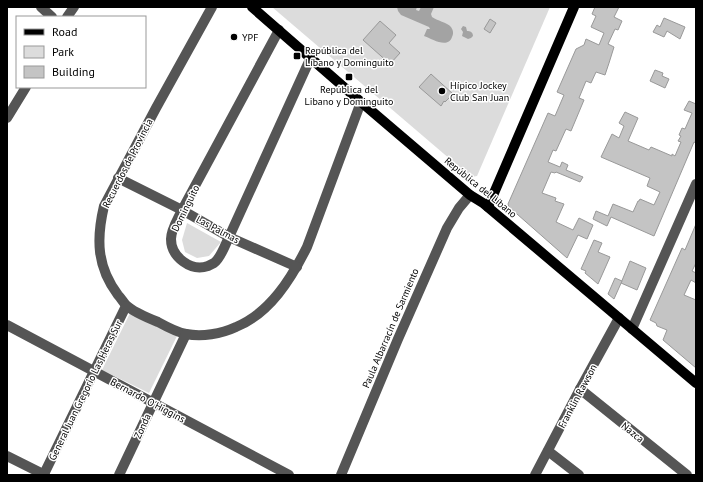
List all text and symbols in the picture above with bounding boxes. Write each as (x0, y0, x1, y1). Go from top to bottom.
legend (16, 16, 146, 88)
text: Road (52, 24, 77, 39)
place label: YPF (242, 31, 258, 44)
marker: YPF (229, 32, 239, 42)
text: Park (52, 44, 74, 59)
place label: República del Líbano y Dominguito (305, 44, 394, 69)
marker: República del Líbano y Dominguito (292, 51, 302, 61)
text: Building (52, 64, 95, 79)
marker: República del Libano y Dominguito (344, 72, 354, 82)
place label: Hípico Jockey Club San Juan (450, 79, 509, 104)
place label: República del Libano y Dominguito (305, 83, 393, 108)
marker: Hípico Jockey Club San Juan (437, 86, 447, 96)
street label: Recuerdos de Provincia (99, 116, 156, 210)
street label: República del Líbano (442, 154, 520, 221)
street label: Dominguito (169, 183, 202, 234)
street label: Las Palmas (194, 213, 242, 246)
street label: Paula Albarracín de Sarmiento (359, 266, 422, 390)
street label: General Juan Gregorio Las Heras Sur (46, 317, 125, 462)
street label: Franklin Rawson (555, 362, 600, 431)
street label: Bernardo O'Higgins (108, 375, 187, 426)
street label: Zonda (131, 412, 154, 441)
street label: Nazca (619, 419, 647, 445)

